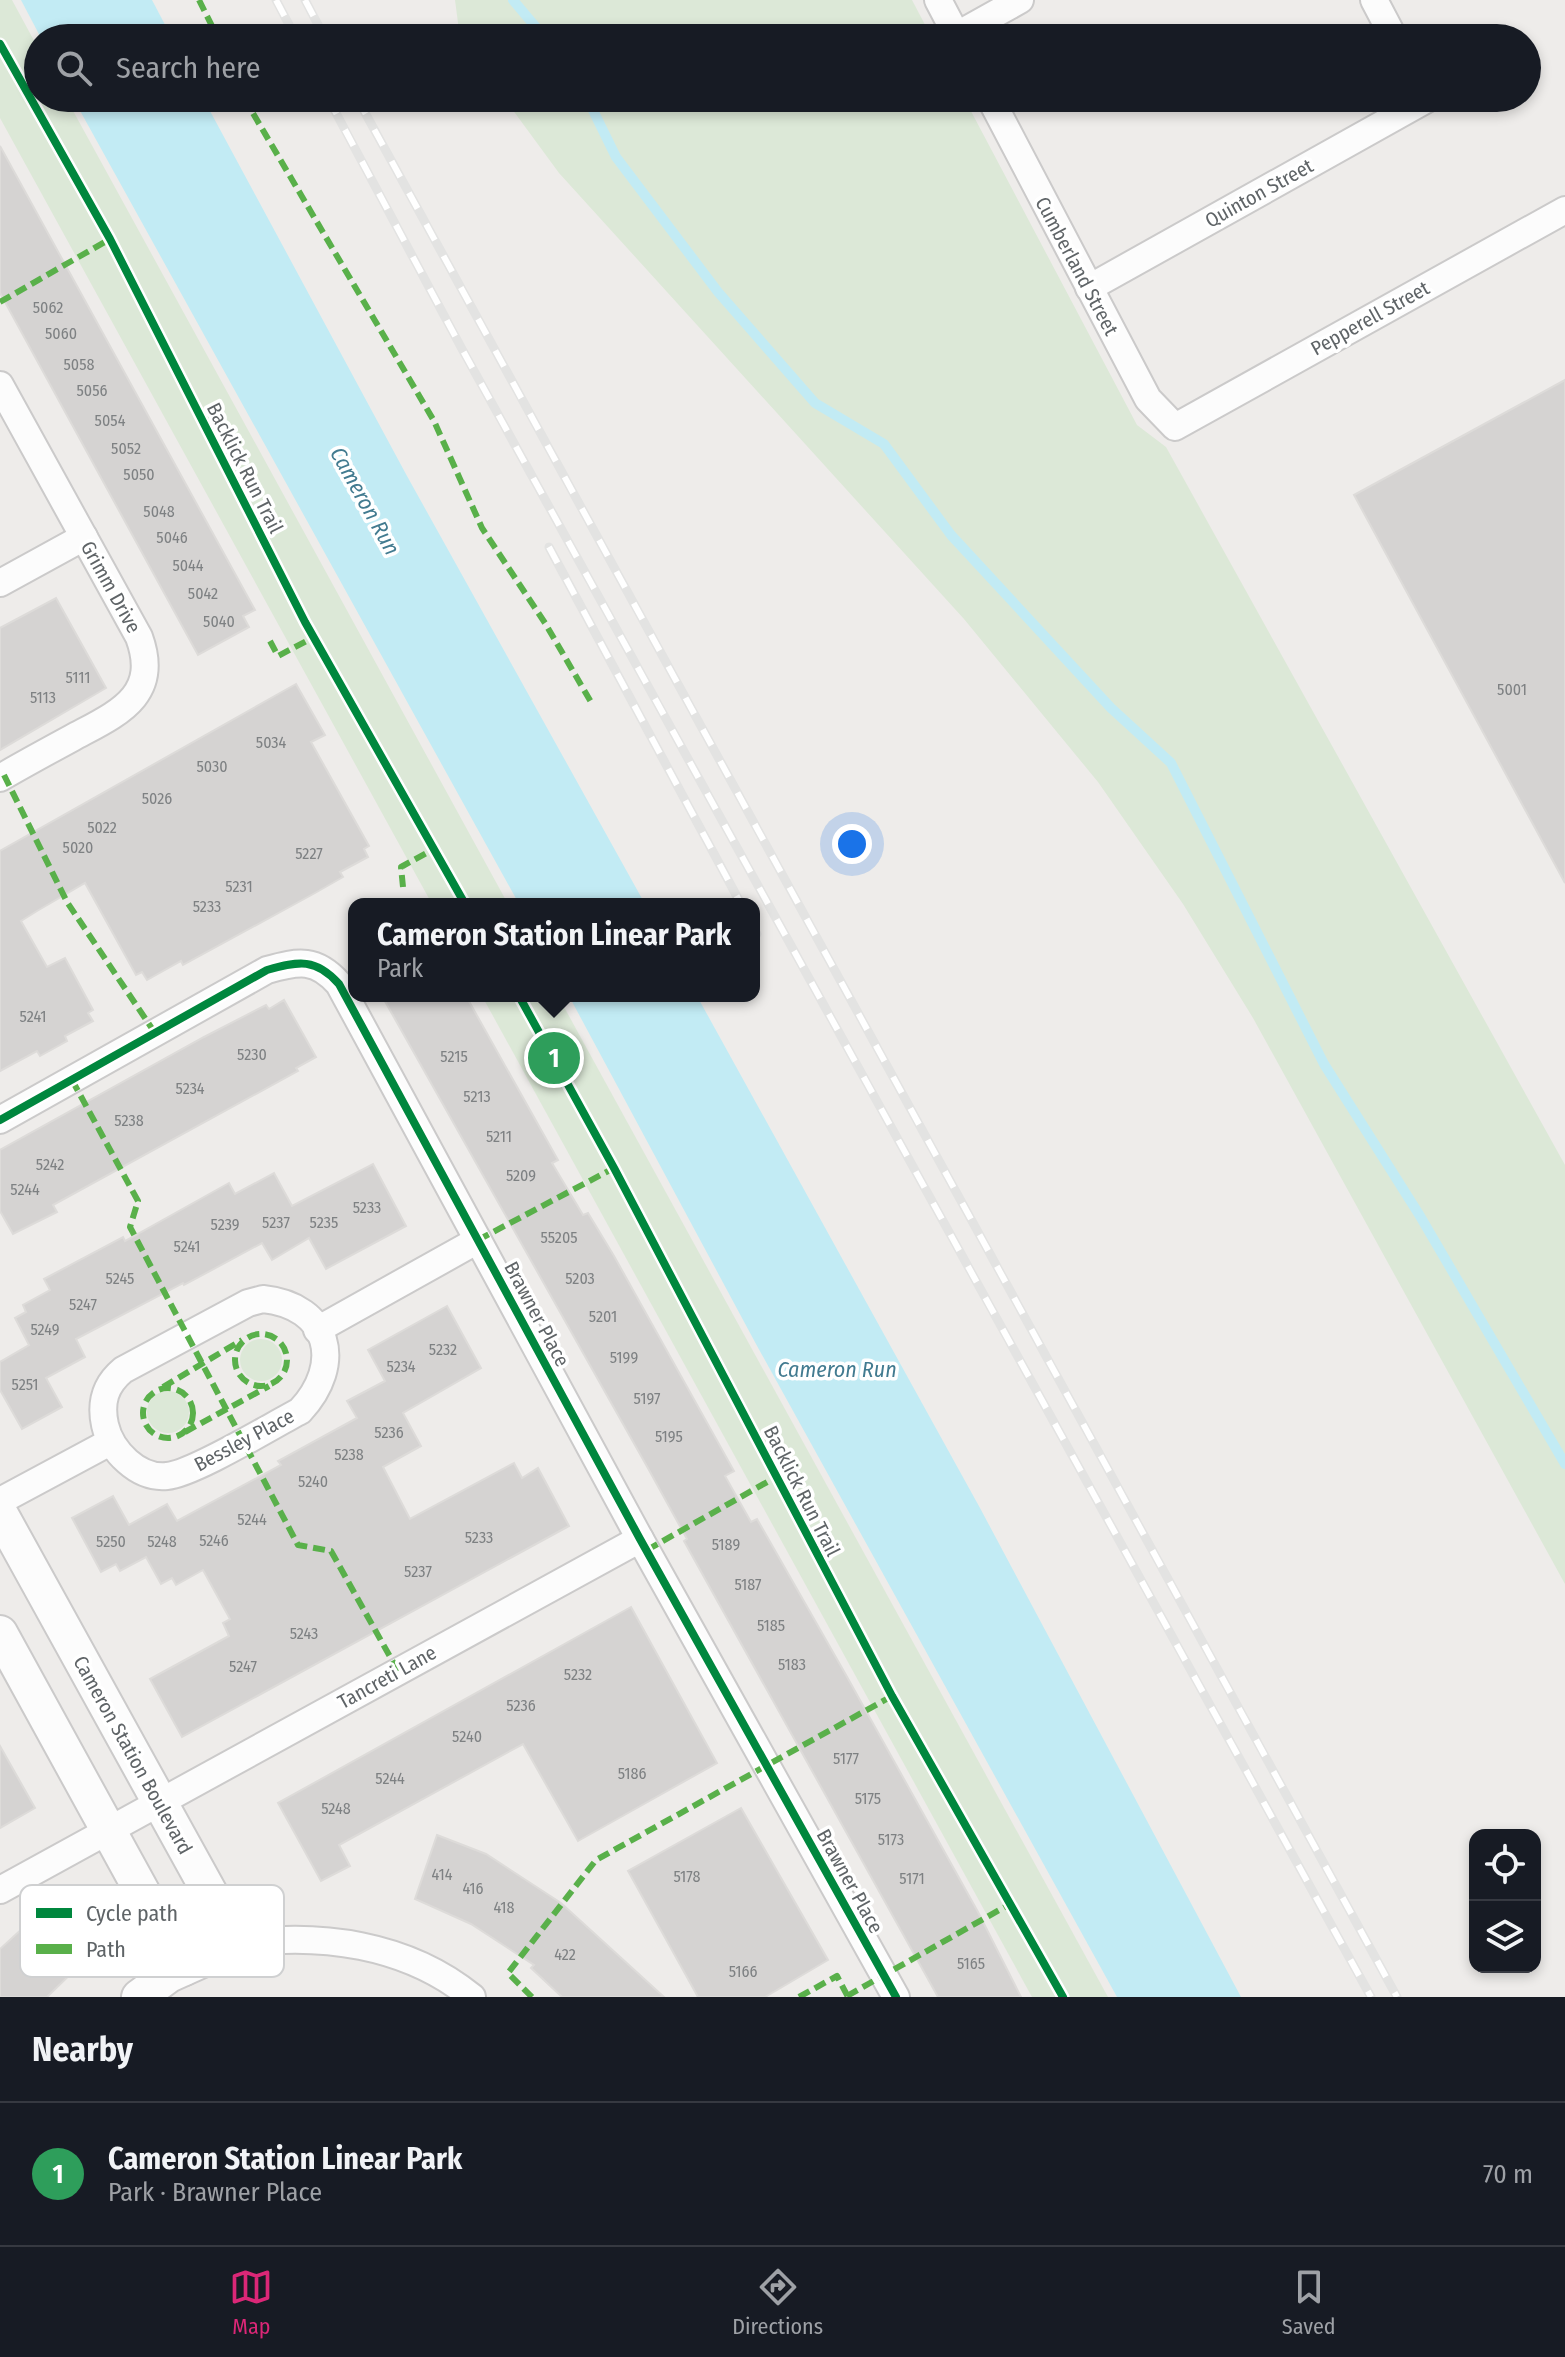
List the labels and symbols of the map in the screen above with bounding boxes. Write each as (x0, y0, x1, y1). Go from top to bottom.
street label: Quinton Street (1201, 153, 1318, 233)
street label: Cumberland Street (1030, 193, 1124, 340)
street label: Pepperell Street (1307, 275, 1434, 360)
house number: 5062 (33, 298, 63, 317)
house number: 5060 (45, 324, 77, 343)
house number: 5058 (63, 355, 95, 374)
house number: 5056 (77, 381, 108, 400)
street label: Backlick Run Trail (202, 399, 288, 537)
house number: 5054 (95, 411, 126, 430)
house number: 5052 (111, 439, 141, 458)
water label: Cameron Run (324, 442, 406, 560)
house number: 5050 (123, 465, 155, 484)
house number: 5048 (143, 502, 175, 521)
house number: 5046 (156, 528, 188, 547)
street label: Grimm Drive (76, 537, 146, 637)
house number: 5044 (172, 556, 204, 575)
house number: 5042 (188, 584, 218, 603)
house number: 5040 (203, 612, 235, 631)
house number: 5111 (66, 668, 90, 687)
house number: 5001 (1497, 680, 1527, 699)
house number: 5113 (30, 688, 56, 707)
house number: 5034 (256, 733, 286, 752)
house number: 5030 (196, 757, 228, 776)
house number: 5026 (142, 789, 172, 808)
house number: 5022 (87, 818, 117, 837)
your location (832, 824, 872, 864)
house number: 5020 (63, 838, 93, 857)
house number: 5227 (295, 844, 323, 863)
house number: 5231 (225, 877, 253, 896)
house number: 5233 (193, 897, 221, 916)
house number: 5241 (19, 1007, 47, 1026)
pin: 1 (528, 1028, 580, 1088)
house number: 5230 (237, 1045, 267, 1064)
house number: 5215 (440, 1047, 468, 1066)
house number: 5234 (175, 1079, 205, 1098)
house number: 5213 (463, 1087, 491, 1106)
house number: 5238 (114, 1111, 144, 1130)
house number: 5211 (486, 1127, 512, 1146)
house number: 5242 (36, 1155, 64, 1174)
house number: 5209 (506, 1166, 536, 1185)
house number: 5244 (10, 1180, 40, 1199)
house number: 5233 (353, 1198, 381, 1217)
house number: 5237 (262, 1213, 290, 1232)
house number: 5235 (310, 1213, 338, 1232)
house number: 5239 (210, 1215, 240, 1234)
house number: 55205 (540, 1228, 578, 1247)
house number: 5241 (173, 1237, 201, 1256)
street label: Brawner Place (499, 1257, 575, 1371)
house number: 5245 (106, 1269, 134, 1288)
house number: 5203 (565, 1269, 595, 1288)
house number: 5247 (69, 1295, 97, 1314)
house number: 5201 (589, 1307, 617, 1326)
house number: 5249 (30, 1320, 60, 1339)
house number: 5232 (429, 1340, 457, 1359)
house number: 5199 (610, 1348, 638, 1367)
water label: Cameron Run (777, 1356, 897, 1383)
house number: 5234 (386, 1357, 416, 1376)
house number: 5251 (11, 1375, 39, 1394)
house number: 5197 (634, 1389, 661, 1408)
street label: Bessley Place (190, 1404, 298, 1476)
street label: Backlick Run Trail (759, 1422, 845, 1560)
house number: 5236 (374, 1423, 404, 1442)
house number: 5195 (655, 1427, 683, 1446)
house number: 5238 (334, 1445, 364, 1464)
house number: 5240 (298, 1472, 328, 1491)
house number: 5244 (237, 1510, 267, 1529)
house number: 5233 (465, 1528, 493, 1547)
house number: 5246 (199, 1531, 229, 1550)
house number: 5250 (96, 1532, 126, 1551)
house number: 5248 (147, 1532, 177, 1551)
house number: 5189 (712, 1535, 740, 1554)
house number: 5237 (404, 1562, 432, 1581)
house number: 5187 (734, 1575, 762, 1594)
house number: 5185 (757, 1616, 785, 1635)
house number: 5243 (290, 1624, 318, 1643)
street label: Tancreti Lane (334, 1640, 440, 1714)
street label: Cameron Station Boulevard (68, 1652, 198, 1858)
house number: 5183 (778, 1655, 806, 1674)
house number: 5247 (229, 1657, 257, 1676)
house number: 5232 (564, 1665, 592, 1684)
house number: 5236 (506, 1696, 536, 1715)
house number: 5240 (452, 1727, 482, 1746)
house number: 5177 (833, 1749, 859, 1768)
house number: 5186 (618, 1764, 646, 1783)
house number: 5244 (375, 1769, 405, 1788)
house number: 5175 (855, 1789, 881, 1808)
house number: 5248 (321, 1799, 351, 1818)
street label: Brawner Place (812, 1825, 888, 1937)
house number: 5173 (878, 1830, 904, 1849)
house number: 414 (432, 1865, 453, 1884)
house number: 5178 (674, 1867, 700, 1886)
house number: 5171 (899, 1869, 925, 1888)
house number: 416 (462, 1879, 484, 1898)
legend (20, 1885, 284, 1977)
house number: 418 (493, 1898, 515, 1917)
text: Cycle path (86, 1900, 178, 1927)
text: Path (86, 1936, 126, 1963)
house number: 422 (554, 1945, 576, 1964)
house number: 5165 (957, 1954, 985, 1973)
house number: 5166 (729, 1962, 757, 1981)

